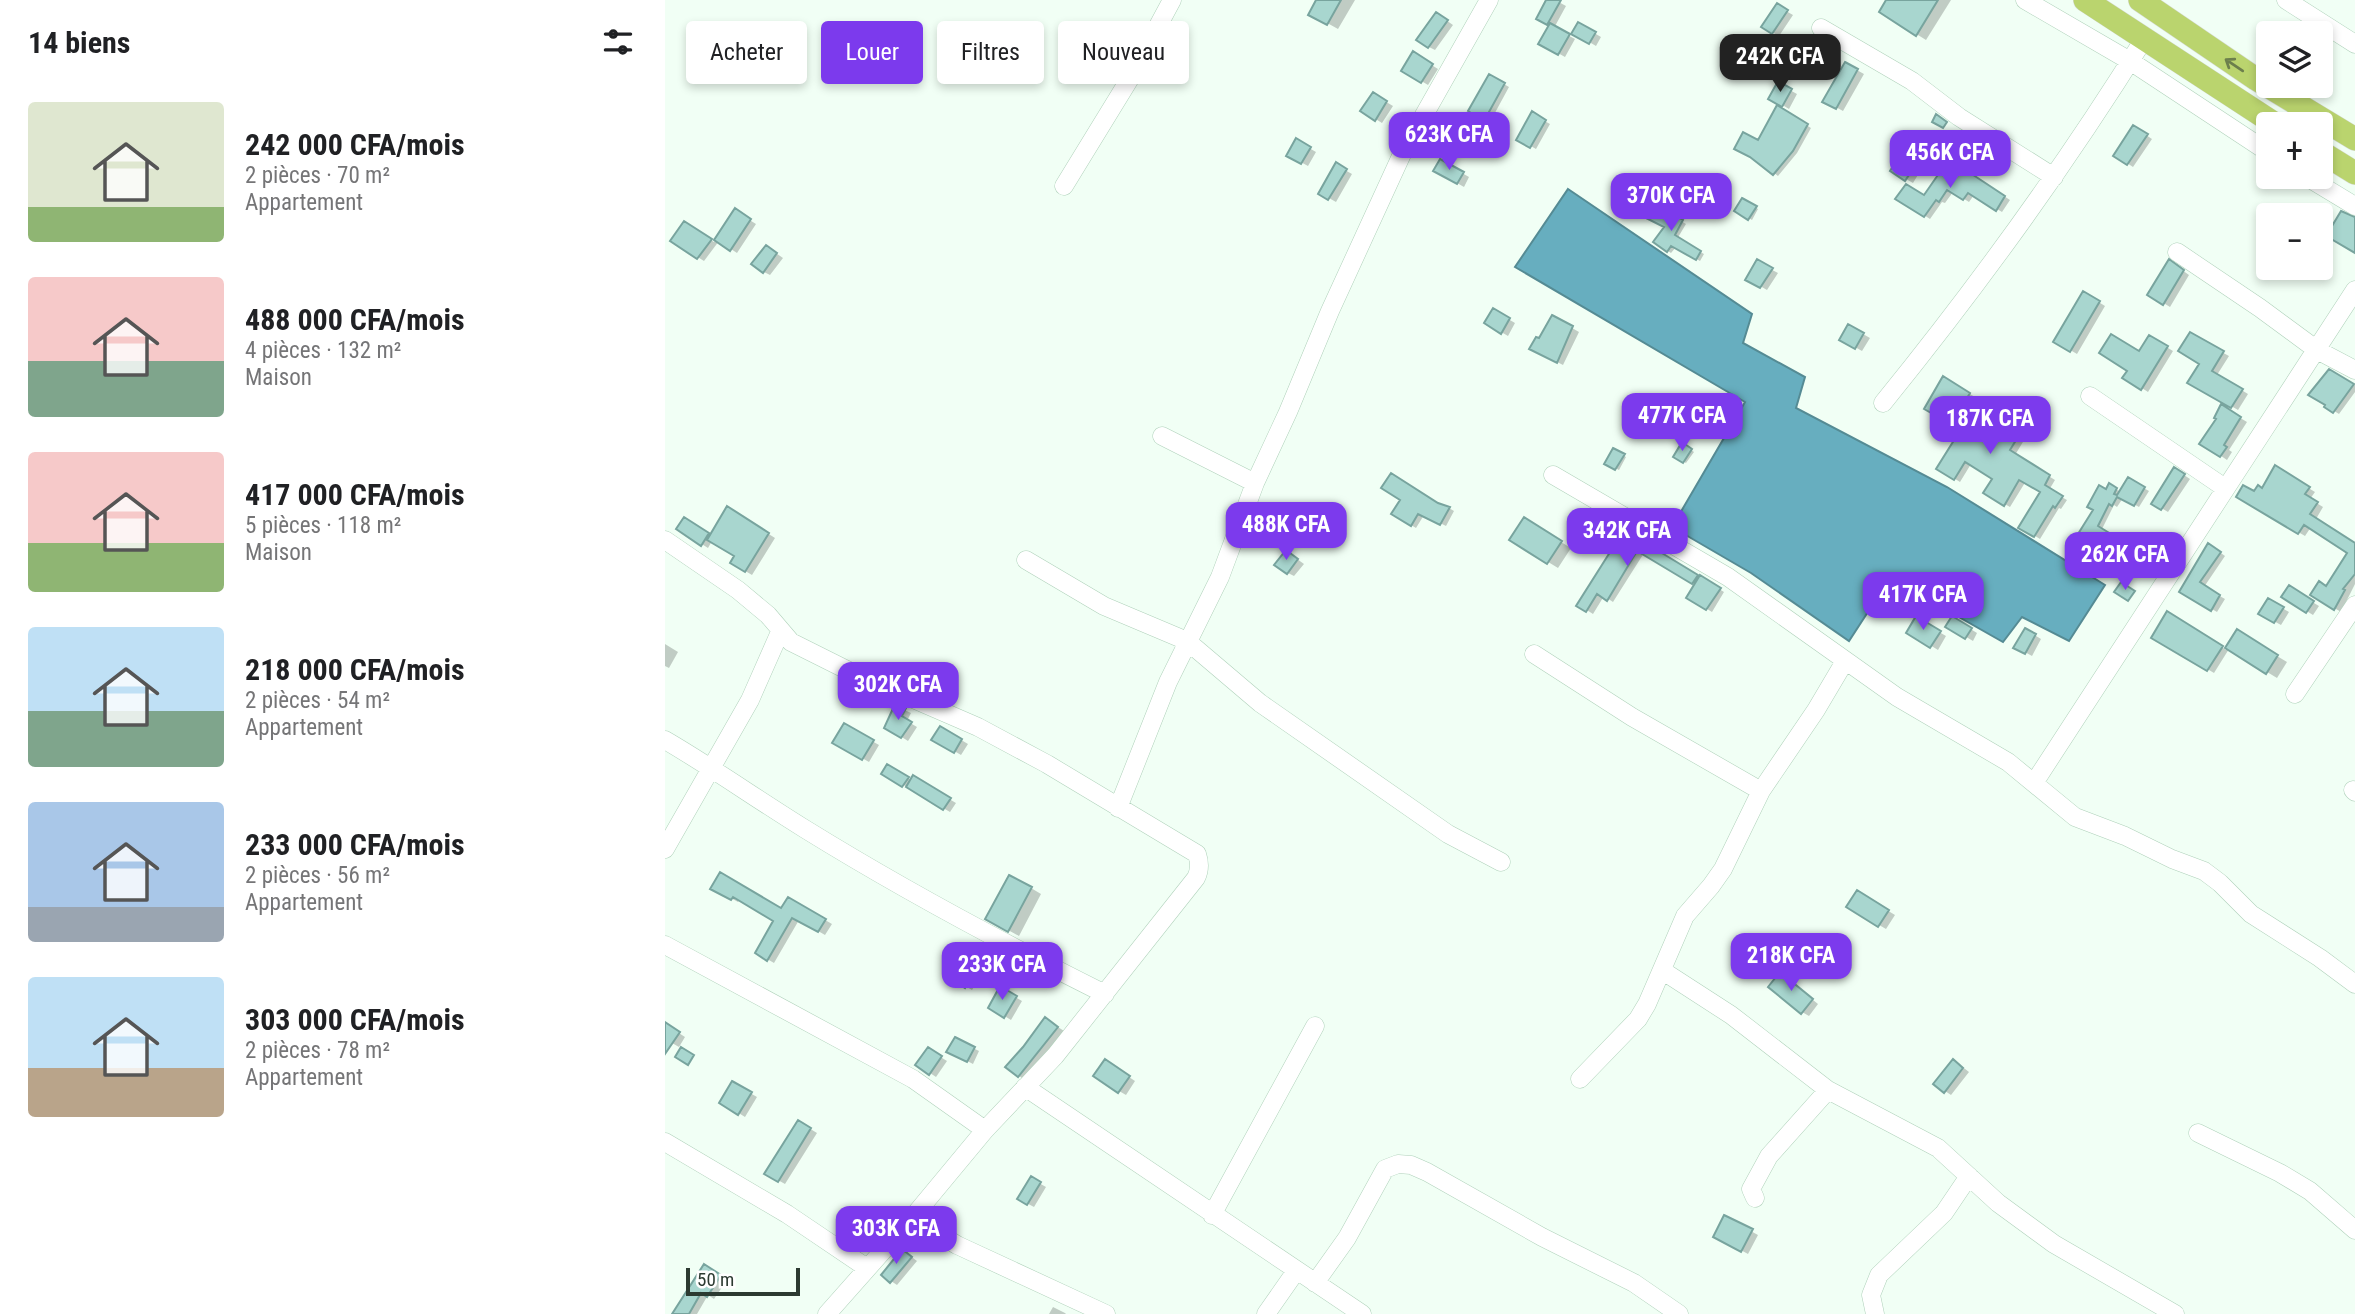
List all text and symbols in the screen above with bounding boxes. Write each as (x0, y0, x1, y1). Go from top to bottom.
chip: Acheter (686, 21, 807, 84)
chip: Louer (821, 21, 923, 84)
chip: Filtres (937, 21, 1044, 84)
chip: Nouveau (1058, 21, 1189, 84)
map controls (2256, 21, 2333, 280)
button: layers (2256, 21, 2333, 98)
icon: filters (599, 23, 637, 61)
text: 14 biens (28, 25, 130, 60)
pin: 242K CFA (1708, 34, 1852, 94)
text: 242K CFA (1736, 43, 1824, 70)
one-way arrow (2225, 57, 2245, 71)
button: + (2256, 112, 2333, 189)
pin: 623K CFA (1377, 113, 1521, 172)
text: 623K CFA (1405, 121, 1493, 148)
text: 242 000 CFA/mois (245, 127, 465, 162)
icon: home (84, 130, 168, 214)
pin: 456K CFA (1878, 130, 2022, 190)
text: 456K CFA (1906, 139, 1994, 166)
text: 2 pièces · 70 m² (245, 162, 390, 189)
pin: 370K CFA (1599, 174, 1743, 233)
text: 370K CFA (1627, 182, 1715, 209)
text: Appartement (245, 189, 363, 216)
button: − (2256, 203, 2333, 280)
text: 488 000 CFA/mois (245, 302, 465, 337)
icon: home (84, 305, 168, 389)
text: 4 pièces · 132 m² (245, 337, 401, 364)
text: Maison (245, 364, 312, 391)
pin: 477K CFA (1610, 393, 1754, 453)
pin: 187K CFA (1918, 396, 2062, 456)
text: 477K CFA (1638, 402, 1726, 429)
text: 187K CFA (1946, 405, 2034, 432)
text: 417 000 CFA/mois (245, 477, 465, 512)
icon: home (84, 480, 168, 564)
pin: 488K CFA (1214, 503, 1358, 562)
pin: 342K CFA (1555, 508, 1699, 568)
text: 488K CFA (1242, 511, 1330, 538)
text: 5 pièces · 118 m² (245, 512, 401, 539)
text: 342K CFA (1583, 517, 1671, 544)
pin: 262K CFA (2053, 532, 2197, 592)
text: Maison (245, 539, 312, 566)
text: 262K CFA (2081, 541, 2169, 568)
pin: 417K CFA (1851, 572, 1995, 632)
text: 417K CFA (1879, 581, 1967, 608)
text: 218 000 CFA/mois (245, 652, 465, 687)
icon: home (84, 655, 168, 739)
pin: 302K CFA (826, 662, 970, 722)
text: 302K CFA (854, 671, 942, 698)
text: 2 pièces · 54 m² (245, 687, 390, 714)
text: Appartement (245, 714, 363, 741)
text: 233 000 CFA/mois (245, 827, 465, 862)
icon: home (84, 830, 168, 914)
text: 2 pièces · 56 m² (245, 862, 390, 889)
text: Appartement (245, 889, 363, 916)
pin: 218K CFA (1719, 934, 1863, 993)
pin: 233K CFA (930, 942, 1074, 1002)
text: 218K CFA (1747, 942, 1835, 969)
text: 233K CFA (958, 951, 1046, 978)
text: 303 000 CFA/mois (245, 1002, 465, 1037)
icon: home (84, 1005, 168, 1089)
text: 2 pièces · 78 m² (245, 1037, 390, 1064)
text: Appartement (245, 1064, 363, 1091)
pin: 303K CFA (824, 1206, 968, 1266)
text: 303K CFA (852, 1215, 940, 1242)
scale bar (686, 1265, 800, 1297)
text: 50 m (697, 1268, 734, 1291)

